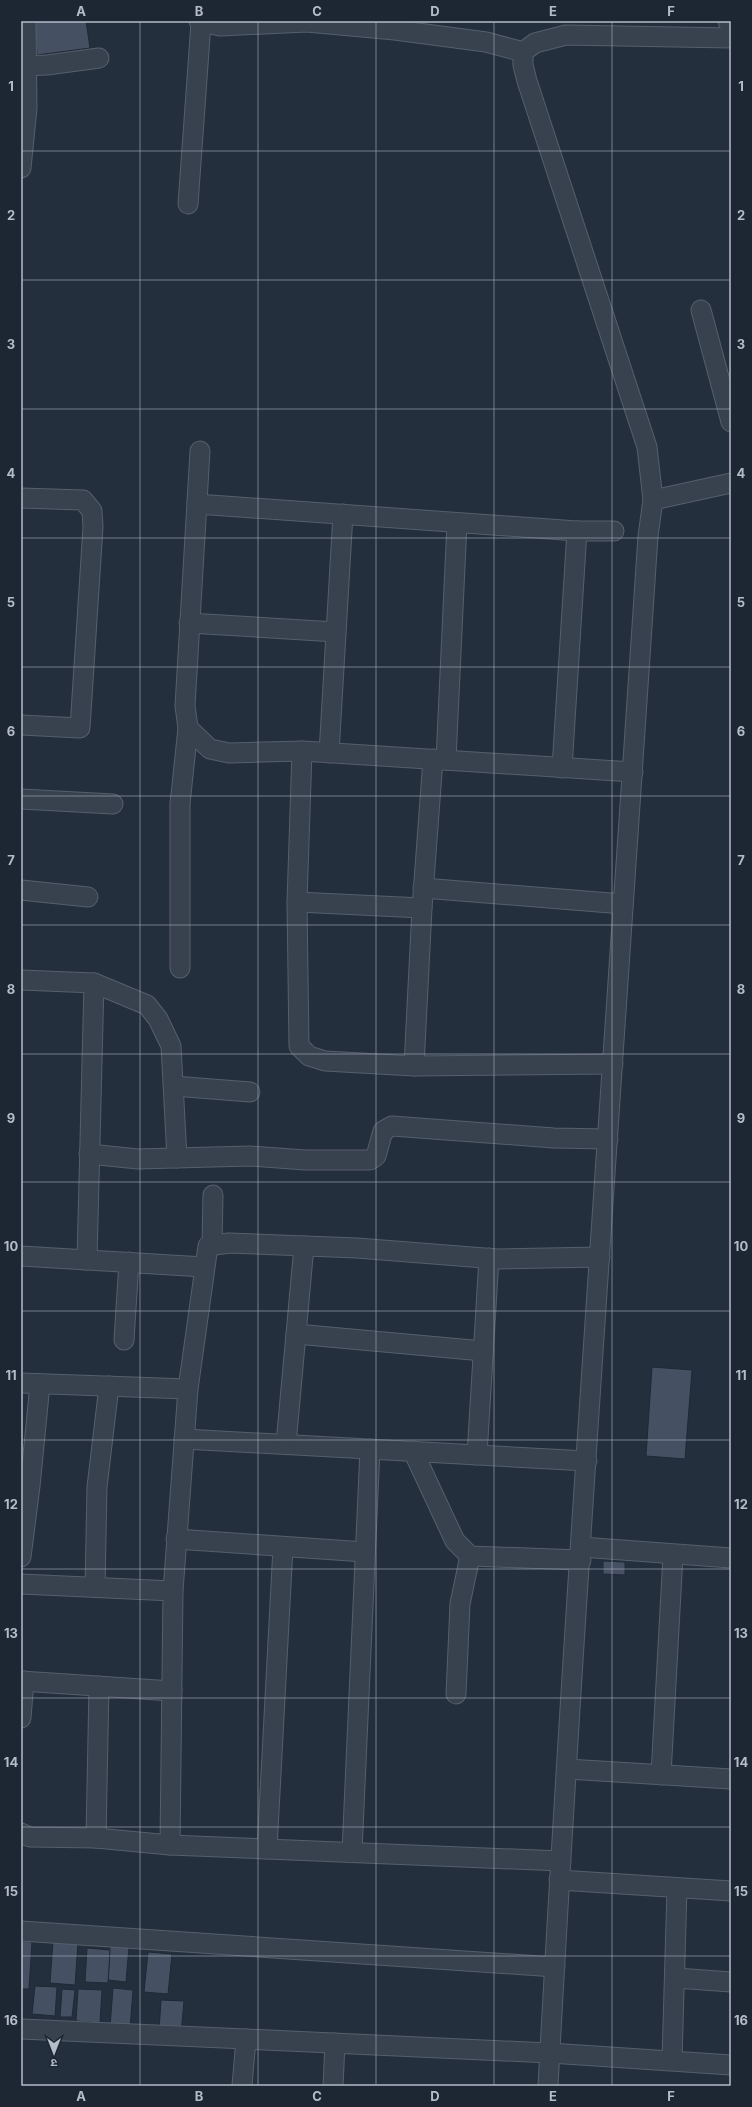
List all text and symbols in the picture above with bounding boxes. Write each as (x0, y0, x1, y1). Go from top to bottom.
text: A (76, 3, 86, 19)
text: B (195, 3, 204, 19)
text: C (312, 3, 322, 19)
text: D (430, 3, 440, 19)
text: E (549, 3, 557, 19)
text: F (667, 3, 675, 19)
text: 1 (8, 78, 14, 94)
text: 1 (738, 78, 744, 94)
text: 2 (7, 207, 15, 223)
text: 2 (737, 207, 745, 223)
text: 3 (7, 336, 15, 352)
text: 3 (737, 336, 745, 352)
text: 4 (7, 465, 16, 481)
text: 4 (737, 465, 746, 481)
text: 5 (7, 594, 15, 610)
text: 5 (737, 594, 745, 610)
text: 6 (7, 723, 15, 739)
text: 6 (737, 723, 745, 739)
text: 7 (7, 852, 15, 868)
text: 7 (737, 852, 745, 868)
text: 8 (7, 981, 15, 997)
text: 8 (737, 981, 745, 997)
text: 9 (7, 1110, 15, 1126)
text: 9 (737, 1110, 745, 1126)
text: 10 (4, 1238, 18, 1254)
text: 10 (734, 1238, 748, 1254)
text: 11 (5, 1367, 17, 1383)
text: 11 (735, 1367, 747, 1383)
text: 12 (4, 1496, 18, 1512)
text: 12 (734, 1496, 748, 1512)
text: 13 (4, 1625, 18, 1641)
text: 13 (734, 1625, 748, 1641)
text: 14 (4, 1754, 18, 1770)
text: 14 (734, 1754, 748, 1770)
text: 15 (4, 1883, 18, 1899)
text: 15 (734, 1883, 748, 1899)
text: 16 (4, 2012, 18, 2028)
text: 16 (734, 2012, 748, 2028)
north arrow (34, 2033, 74, 2073)
text: उ (50, 2056, 57, 2070)
text: A (76, 2088, 86, 2104)
text: B (195, 2088, 204, 2104)
text: C (312, 2088, 322, 2104)
text: D (430, 2088, 440, 2104)
text: E (549, 2088, 557, 2104)
text: F (667, 2088, 675, 2104)

